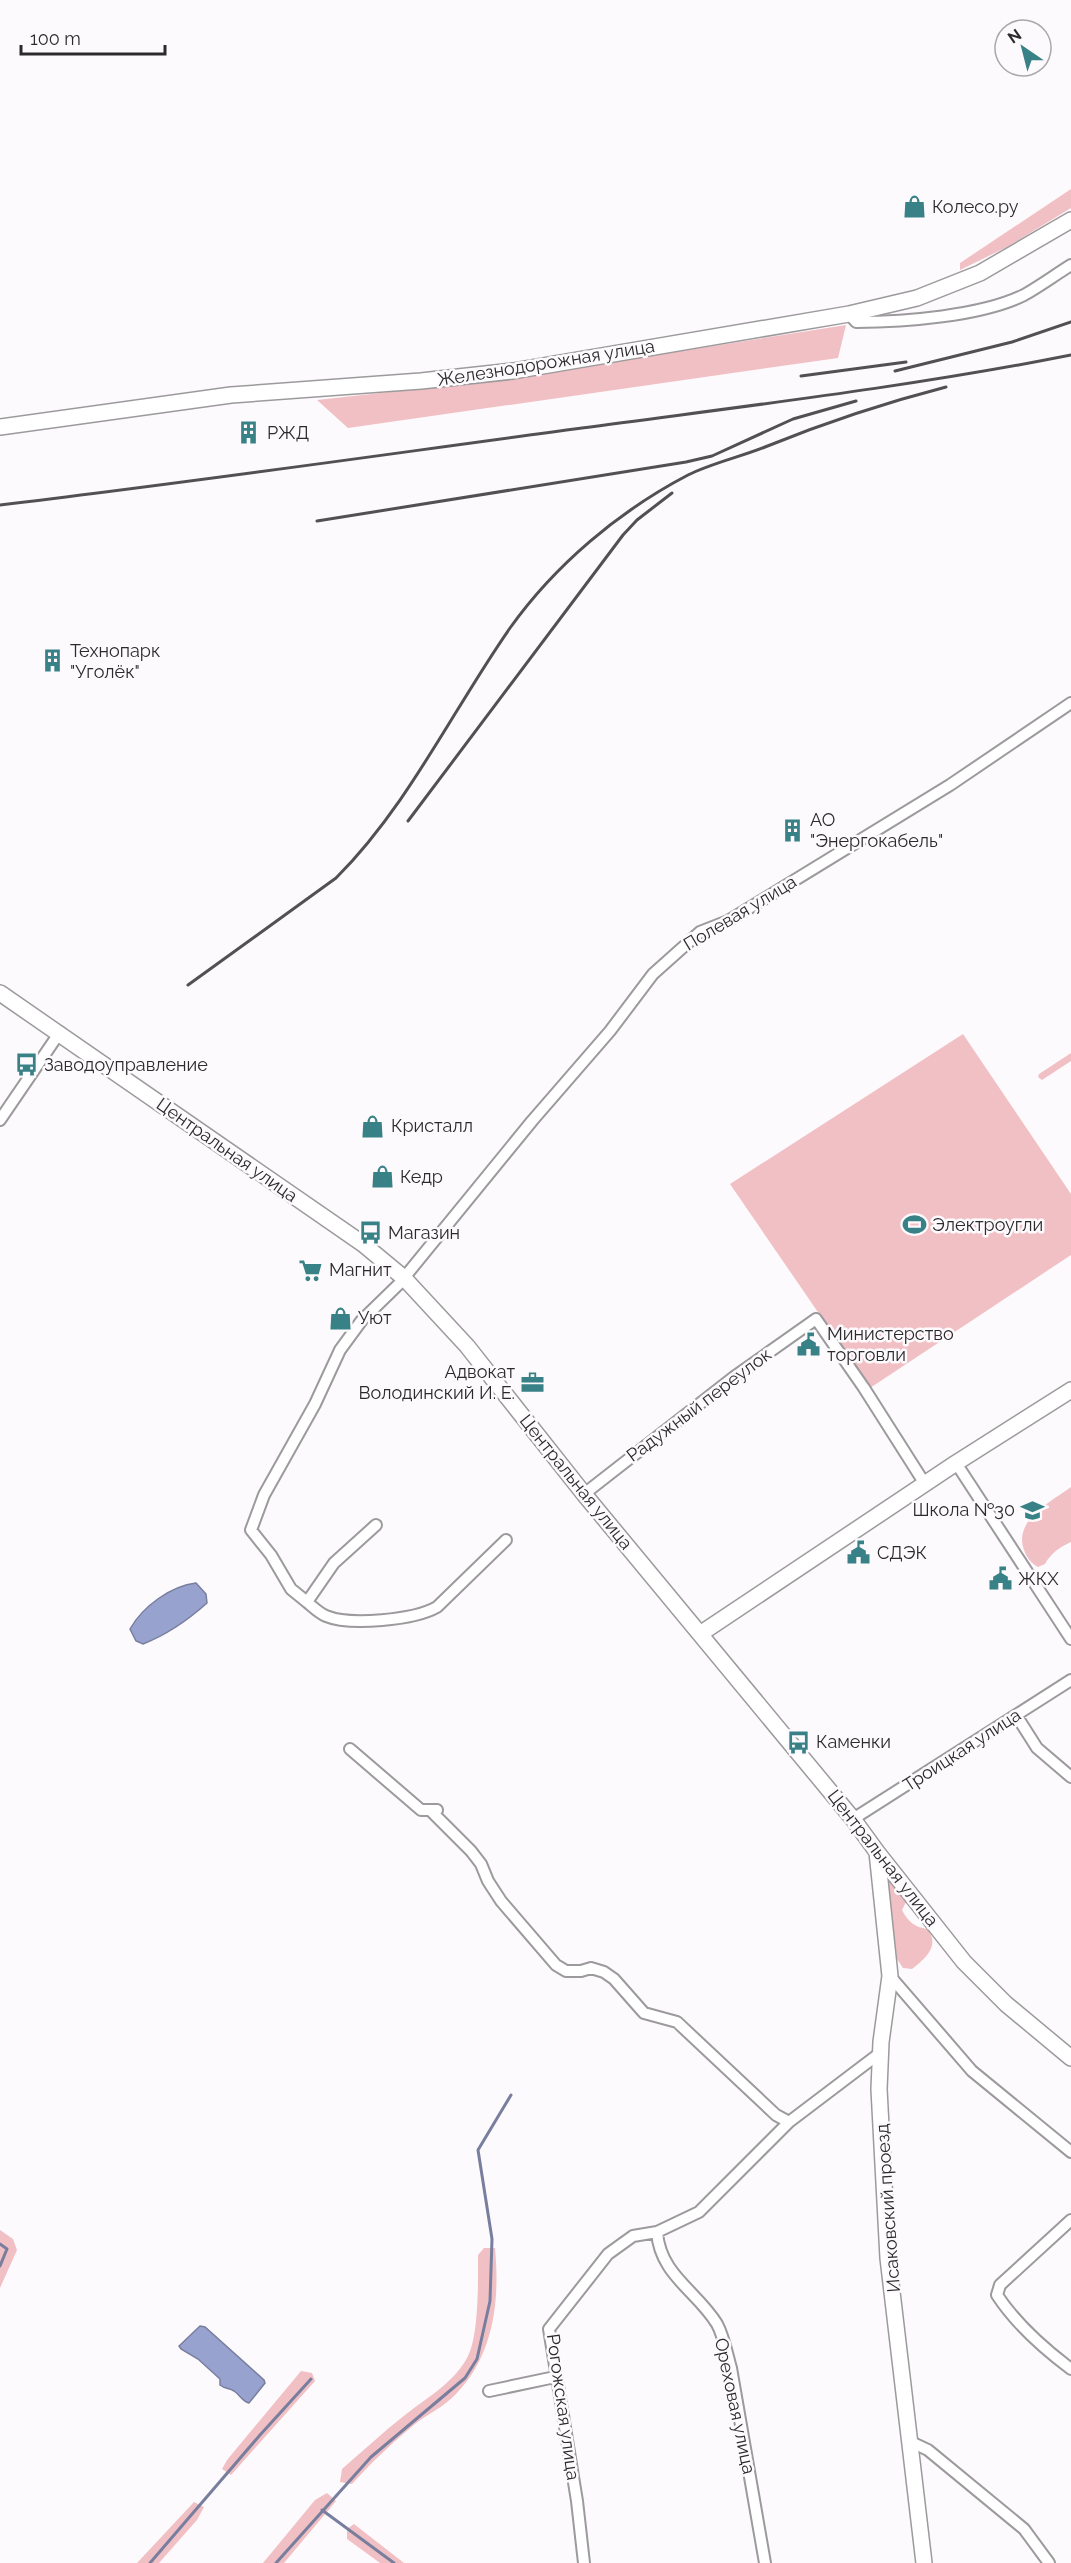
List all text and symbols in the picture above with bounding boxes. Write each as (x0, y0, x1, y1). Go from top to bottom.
scale bar (21, 18, 165, 56)
north arrow (993, 18, 1053, 78)
text: N (1004, 25, 1025, 47)
text: 100 m (30, 28, 81, 49)
shop icon: Колесо.ру (901, 194, 927, 220)
place label: Колесо.ру (932, 196, 1019, 217)
street label: Железнодорожная улица (436, 335, 656, 390)
building icon: РЖД (236, 420, 262, 446)
place label: РЖД (267, 422, 309, 443)
place label: Технопарк "Уголёк" (70, 640, 160, 682)
building icon: Технопарк "Уголёк" (39, 648, 65, 674)
place label: АО "Энергокабель" (810, 809, 943, 851)
building icon: АО "Энергокабель" (779, 817, 805, 843)
street label: Полевая улица (679, 871, 800, 955)
bus stop icon: Заводоуправление (13, 1052, 39, 1078)
place label: Заводоуправление (44, 1054, 208, 1075)
street label: Центральная улица (153, 1093, 302, 1206)
shop icon: Кристалл (360, 1113, 386, 1139)
place label: Кристалл (391, 1115, 473, 1136)
shop icon: Кедр (369, 1164, 395, 1190)
place label: Кедр (400, 1166, 443, 1187)
sports icon: Электроугли (901, 1212, 927, 1238)
place label: Электроугли (932, 1214, 1043, 1235)
bus stop icon: Магазин (357, 1220, 383, 1246)
place label: Магазин (388, 1222, 460, 1243)
supermarket icon: Магнит (298, 1257, 324, 1283)
place label: Магнит (329, 1259, 392, 1280)
shop icon: Уют (327, 1305, 353, 1331)
place label: Уют (358, 1307, 392, 1328)
place label: Министерство торговли (827, 1323, 954, 1365)
public building icon: Министерство торговли (796, 1331, 822, 1357)
street label: Радужный переулок (622, 1343, 775, 1466)
place label: Адвокат Володинский И. Е. (358, 1361, 515, 1403)
office icon: Адвокат Володинский И. Е. (520, 1369, 546, 1395)
street label: Центральная улица (516, 1410, 637, 1553)
school or university icon: Школа №30 (1020, 1497, 1046, 1523)
place label: Школа №30 (913, 1499, 1015, 1520)
public building icon: СДЭК (846, 1540, 872, 1566)
place label: СДЭК (877, 1542, 927, 1563)
public building icon: ЖКХ (987, 1566, 1013, 1592)
place label: ЖКХ (1018, 1568, 1059, 1589)
street label: Троицкая улица (899, 1704, 1024, 1795)
bus stop icon: Каменки (785, 1729, 811, 1755)
place label: Каменки (816, 1731, 891, 1752)
street label: Центральная улица (824, 1785, 943, 1930)
street label: Исаковский проезд (871, 2123, 904, 2293)
street label: Рогожская улица (543, 2332, 584, 2481)
street label: Ореховая улица (711, 2336, 760, 2476)

